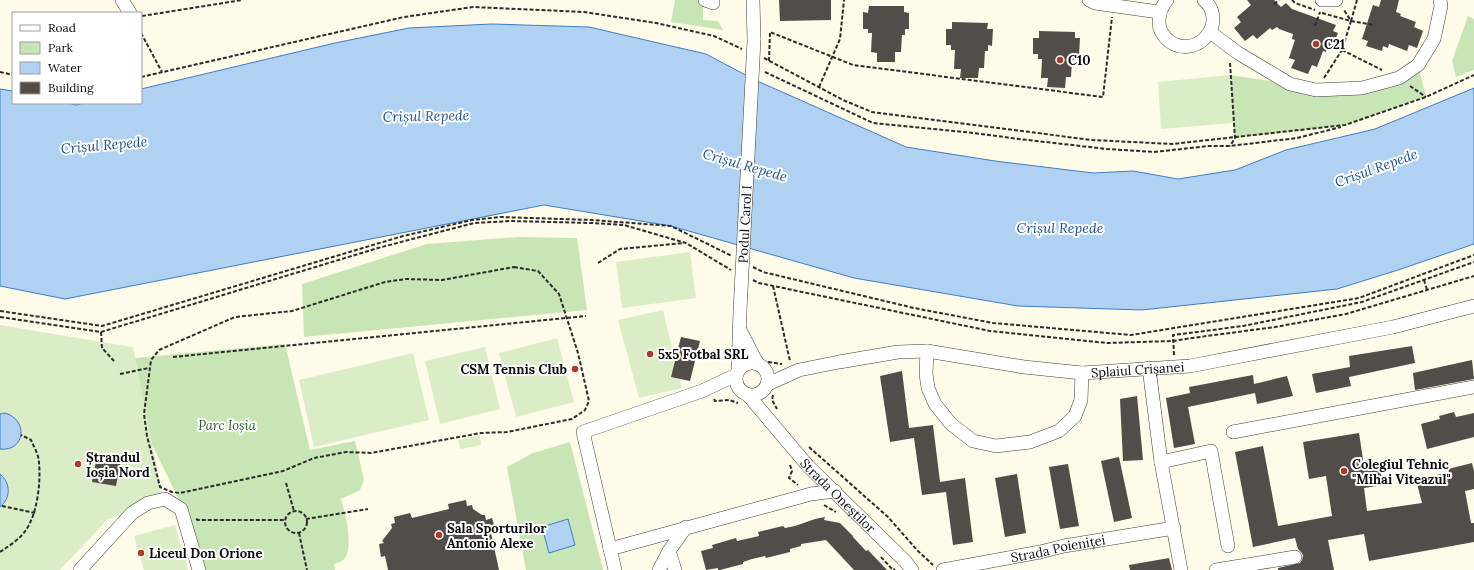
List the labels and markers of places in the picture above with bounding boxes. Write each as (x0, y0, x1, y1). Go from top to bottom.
place label: C21 (1324, 36, 1345, 53)
marker: C21 (1311, 39, 1321, 49)
place label: C10 (1068, 52, 1091, 69)
marker: C10 (1055, 55, 1065, 65)
place label: 5x5 Fotbal SRL (658, 346, 749, 363)
marker: 5x5 Fotbal SRL (645, 349, 655, 359)
place label: CSM Tennis Club (460, 361, 568, 378)
marker: CSM Tennis Club (570, 364, 580, 374)
place label: Ștrandul Ioșia Nord (86, 449, 150, 481)
place label: Colegiul Tehnic "Mihai Viteazul" (1352, 456, 1451, 488)
marker: Ștrandul Ioșia Nord (73, 459, 83, 469)
marker: Colegiul Tehnic "Mihai Viteazul" (1339, 466, 1349, 476)
place label: Sala Sporturilor Antonio Alexe (447, 520, 547, 552)
marker: Sala Sporturilor Antonio Alexe (434, 530, 444, 540)
place label: Liceul Don Orione (149, 545, 262, 562)
marker: Liceul Don Orione (136, 548, 146, 558)

